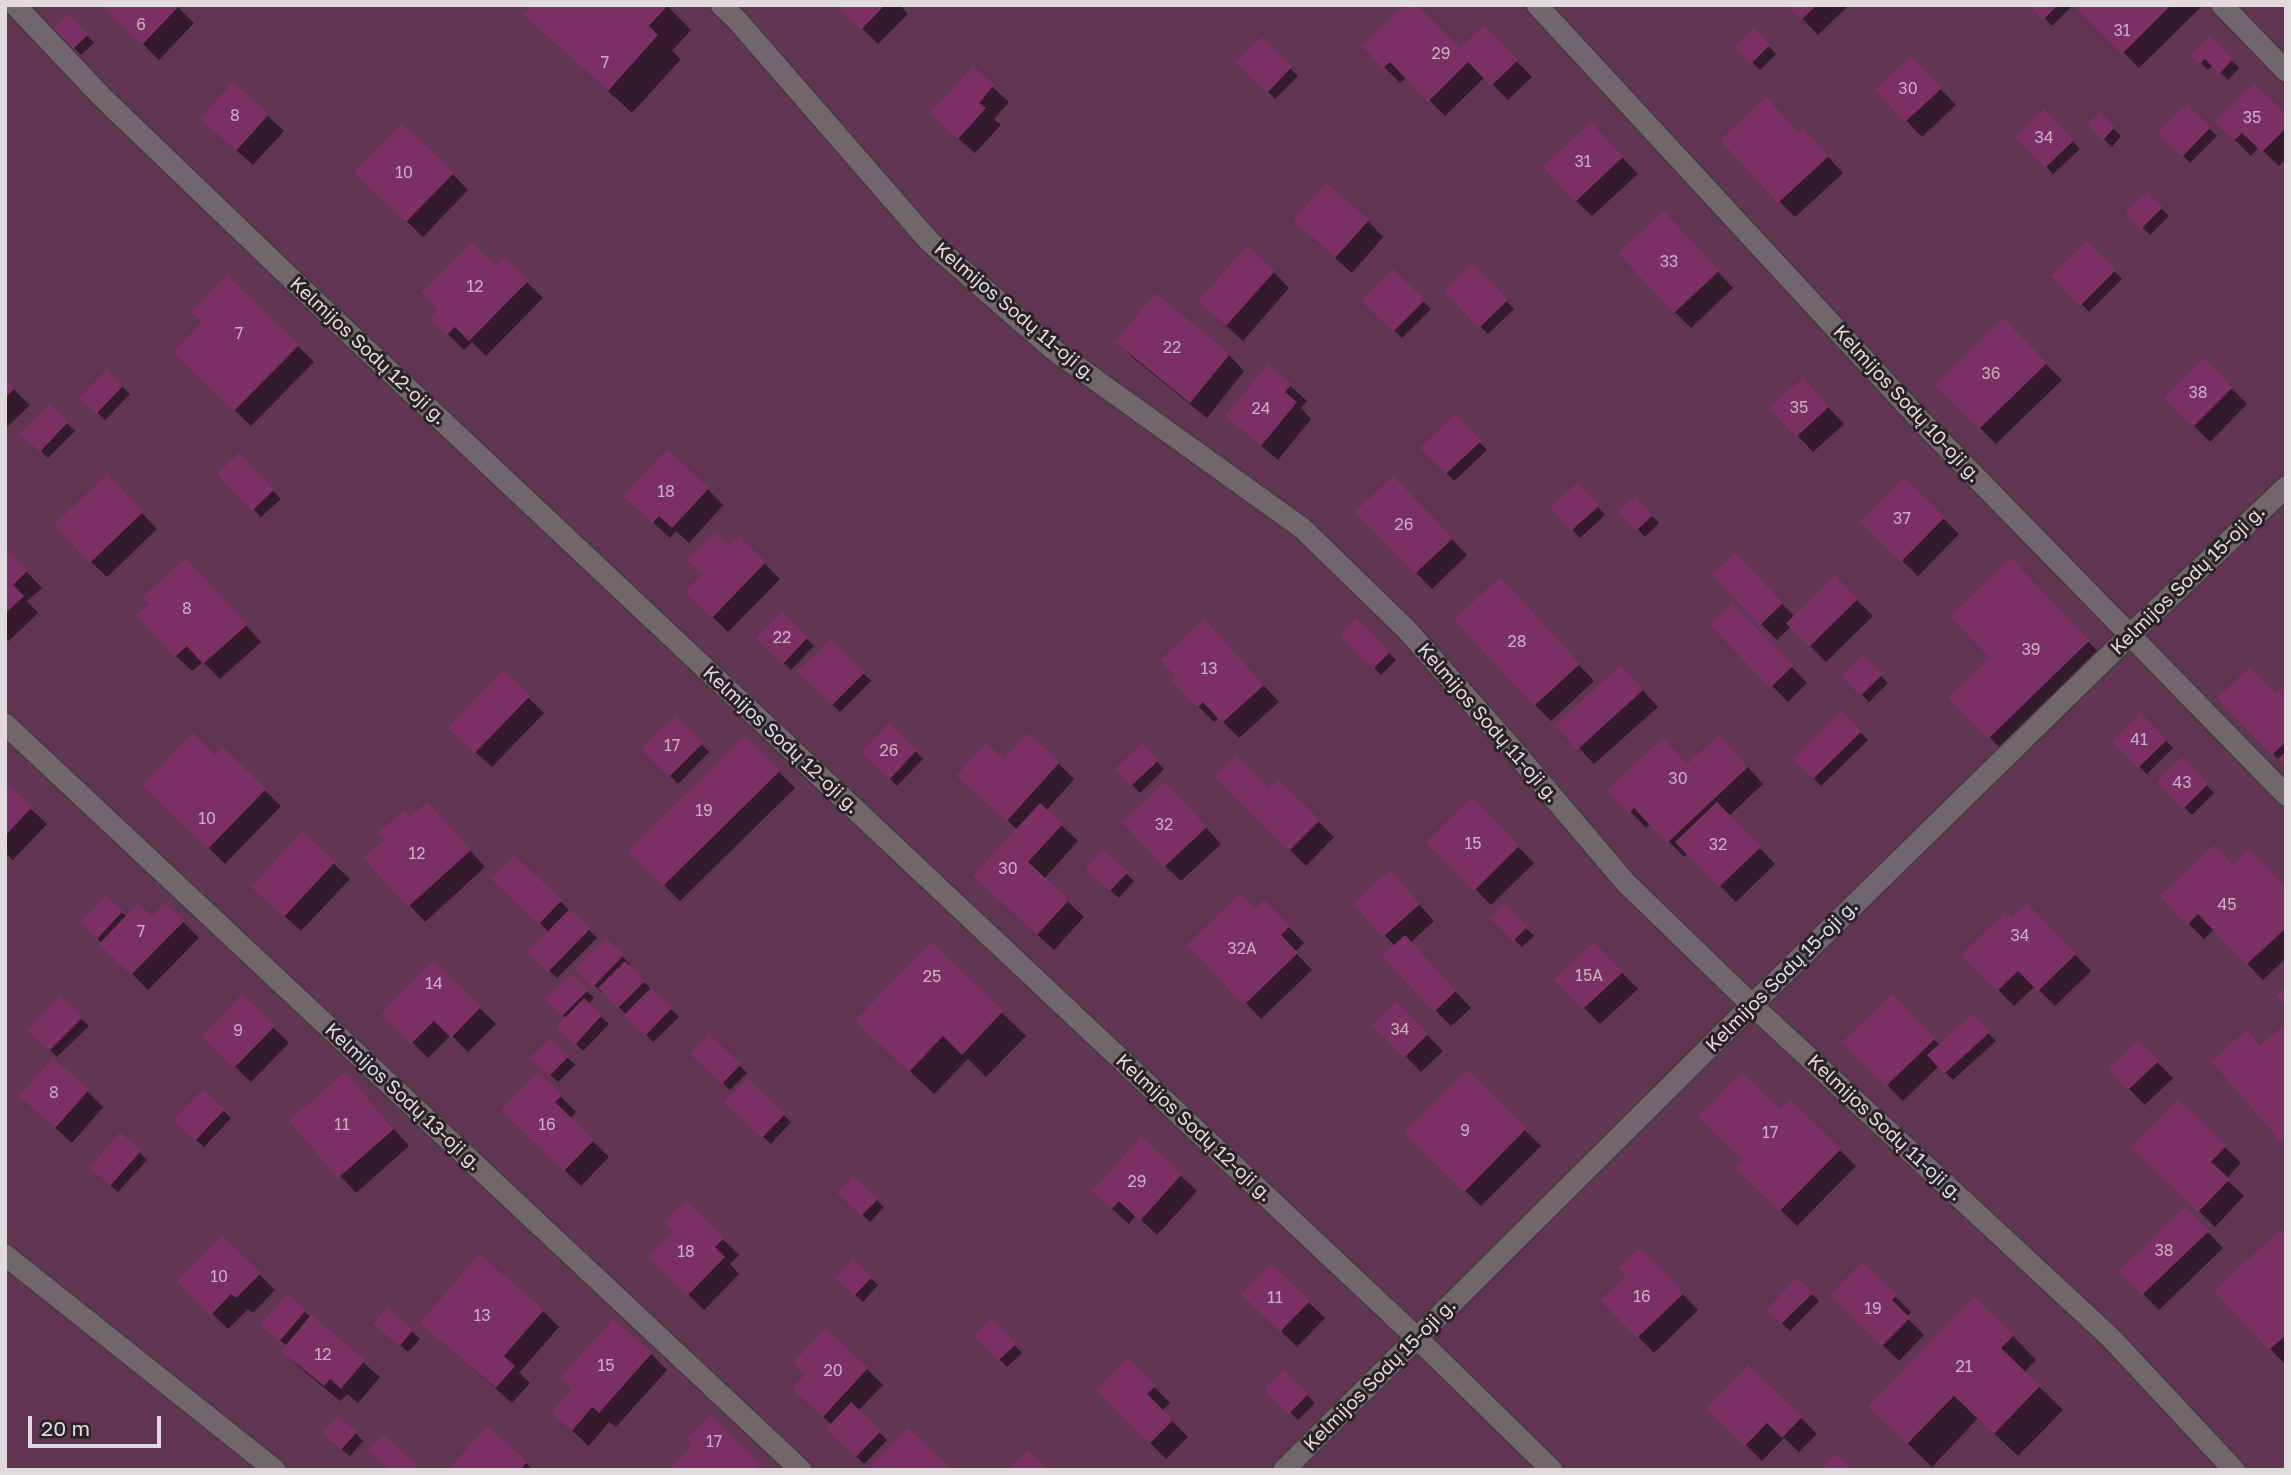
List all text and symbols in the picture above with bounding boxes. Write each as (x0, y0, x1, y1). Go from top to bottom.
house number: 6 (136, 15, 146, 35)
house number: 31 (2113, 21, 2131, 41)
house number: 29 (1432, 44, 1450, 64)
house number: 7 (601, 53, 609, 73)
house number: 30 (1898, 79, 1918, 99)
house number: 8 (230, 106, 240, 126)
house number: 35 (2243, 108, 2261, 128)
house number: 34 (2034, 128, 2054, 148)
house number: 31 (1574, 152, 1592, 172)
house number: 10 (395, 163, 413, 183)
street label: Kelmijos Sodų 11-oji g. (930, 238, 1100, 386)
house number: 33 (1660, 252, 1678, 272)
street label: Kelmijos Sodų 12-oji g. (285, 273, 451, 429)
house number: 12 (466, 277, 484, 297)
street label: Kelmijos Sodų 10-oji g. (1828, 321, 1986, 487)
house number: 7 (235, 324, 243, 344)
house number: 22 (1163, 338, 1181, 358)
house number: 36 (1981, 364, 2001, 384)
house number: 38 (2188, 383, 2208, 403)
house number: 35 (1790, 398, 1808, 418)
house number: 24 (1251, 399, 1271, 419)
house number: 18 (657, 482, 675, 502)
street label: Kelmijos Sodų 15-oji g. (2106, 500, 2270, 660)
house number: 37 (1893, 509, 1911, 529)
house number: 26 (1395, 515, 1413, 535)
house number: 8 (182, 599, 192, 619)
house number: 22 (773, 628, 791, 648)
house number: 28 (1507, 632, 1527, 652)
street label: Kelmijos Sodų 11-oji g. (1413, 639, 1563, 807)
house number: 39 (2021, 640, 2041, 660)
house number: 13 (1200, 659, 1218, 679)
street label: Kelmijos Sodų 12-oji g. (698, 662, 864, 818)
house number: 41 (2130, 730, 2148, 750)
house number: 17 (664, 736, 680, 756)
house number: 26 (880, 741, 898, 761)
house number: 30 (1668, 769, 1688, 789)
house number: 43 (2172, 773, 2192, 793)
house number: 19 (695, 801, 713, 821)
house number: 10 (198, 809, 216, 829)
house number: 32 (1155, 815, 1173, 835)
house number: 15 (1464, 834, 1482, 854)
house number: 32 (1709, 835, 1727, 855)
house number: 12 (408, 844, 426, 864)
house number: 30 (998, 859, 1018, 879)
street label: Kelmijos Sodų 15-oji g. (1701, 895, 1863, 1057)
house number: 45 (2217, 895, 2237, 915)
house number: 7 (137, 922, 145, 942)
house number: 34 (2010, 926, 2030, 946)
house number: 32A (1227, 939, 1257, 959)
house number: 15A (1575, 966, 1603, 986)
house number: 25 (923, 967, 941, 987)
house number: 14 (425, 974, 443, 994)
street label: Kelmijos Sodų 13-oji g. (320, 1018, 486, 1176)
house number: 34 (1390, 1020, 1410, 1040)
house number: 9 (233, 1021, 243, 1041)
street label: Kelmijos Sodų 12-oji g. (1111, 1050, 1277, 1206)
street label: Kelmijos Sodų 11-oji g. (1803, 1050, 1967, 1206)
house number: 8 (49, 1083, 59, 1103)
house number: 11 (334, 1115, 350, 1135)
house number: 16 (538, 1115, 556, 1135)
house number: 9 (1460, 1121, 1470, 1141)
house number: 17 (1762, 1123, 1778, 1143)
house number: 29 (1128, 1172, 1146, 1192)
house number: 38 (2154, 1241, 2174, 1261)
house number: 18 (677, 1242, 695, 1262)
house number: 10 (210, 1267, 228, 1287)
house number: 16 (1633, 1287, 1651, 1307)
house number: 11 (1267, 1288, 1283, 1308)
street label: Kelmijos Sodų 15-oji g. (1299, 1294, 1461, 1456)
house number: 19 (1864, 1299, 1882, 1319)
house number: 13 (473, 1306, 491, 1326)
house number: 12 (314, 1345, 332, 1365)
house number: 15 (597, 1356, 615, 1376)
house number: 21 (1955, 1357, 1973, 1377)
house number: 20 (823, 1361, 843, 1381)
scale bar (32, 1402, 164, 1446)
text: 20 m (41, 1415, 90, 1441)
house number: 17 (706, 1432, 722, 1452)

